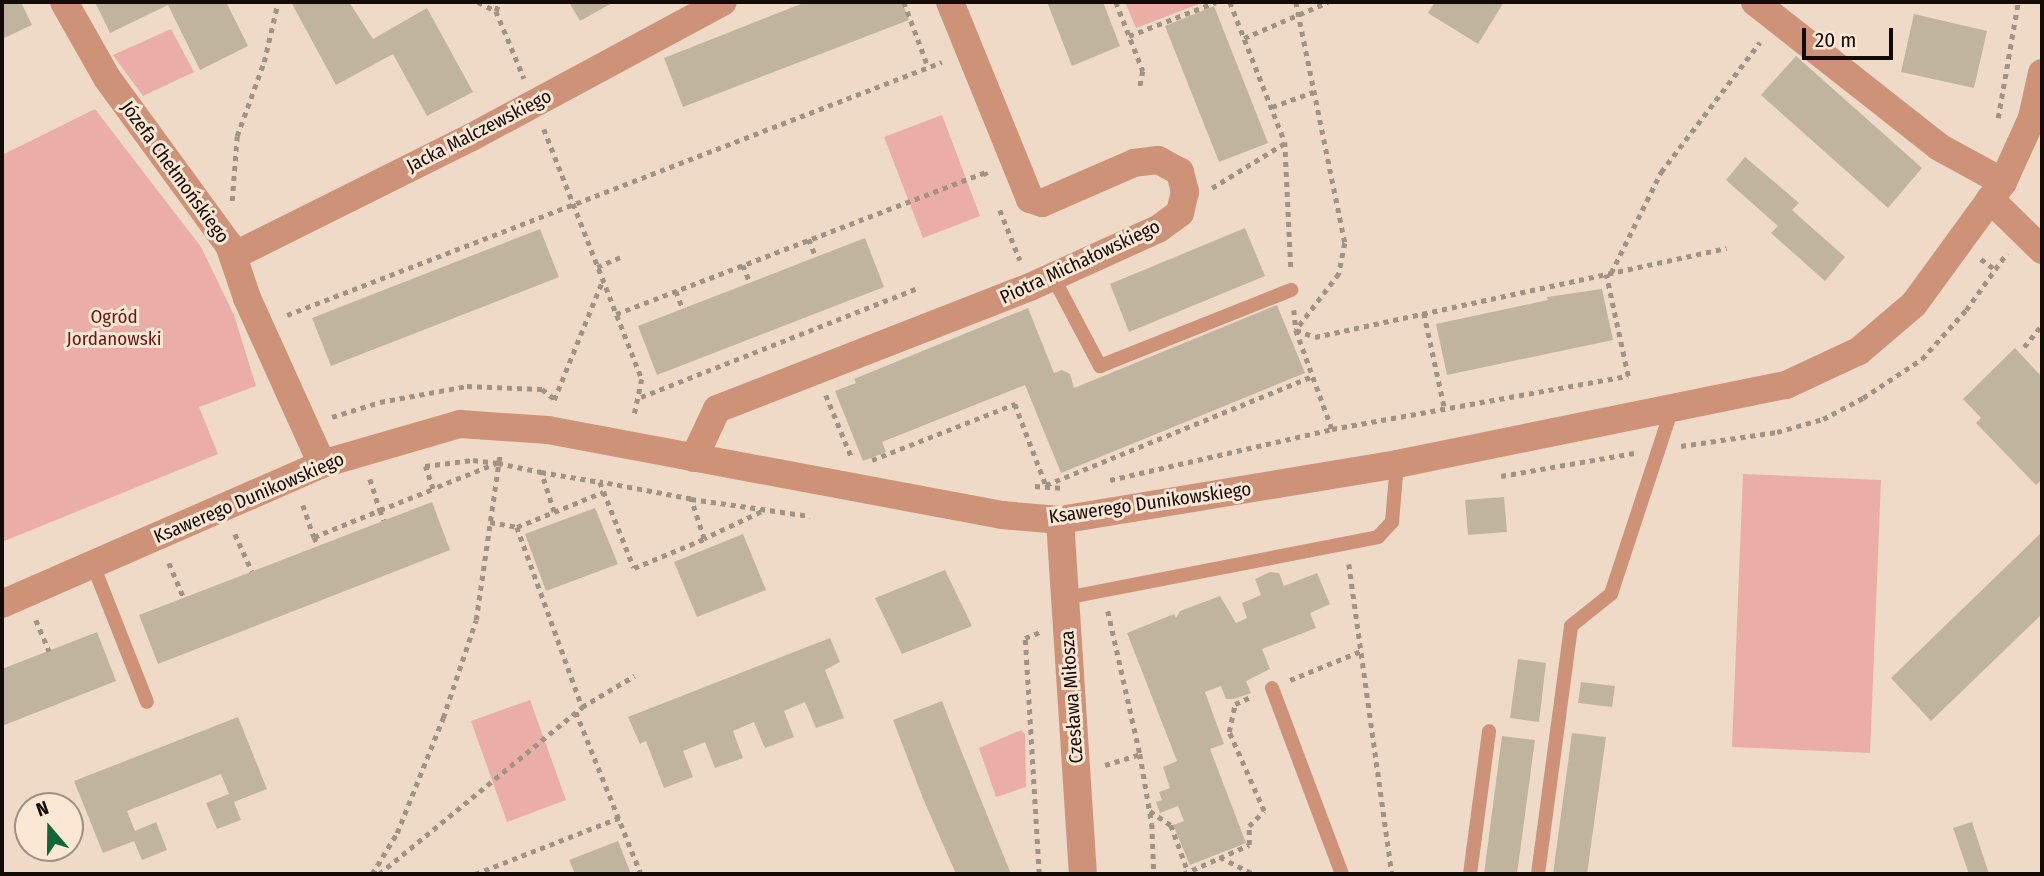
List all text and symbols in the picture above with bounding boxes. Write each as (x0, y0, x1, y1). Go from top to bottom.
scale bar (1806, 14, 1897, 58)
text: 20 m (1815, 27, 1856, 53)
street label: Jacka Malczewskiego (403, 85, 555, 177)
street label: Józefa Chełmońskiego (116, 97, 234, 247)
street label: Piotra Michałowskiego (996, 215, 1164, 309)
park label: Ogród Jordanowski (67, 306, 161, 350)
street label: Ksawerego Dunikowskiego (151, 448, 347, 548)
street label: Ksawerego Dunikowskiego (1047, 477, 1253, 529)
street label: Czesława Miłosza (1056, 630, 1088, 764)
north arrow (14, 792, 84, 862)
text: N (33, 796, 52, 821)

